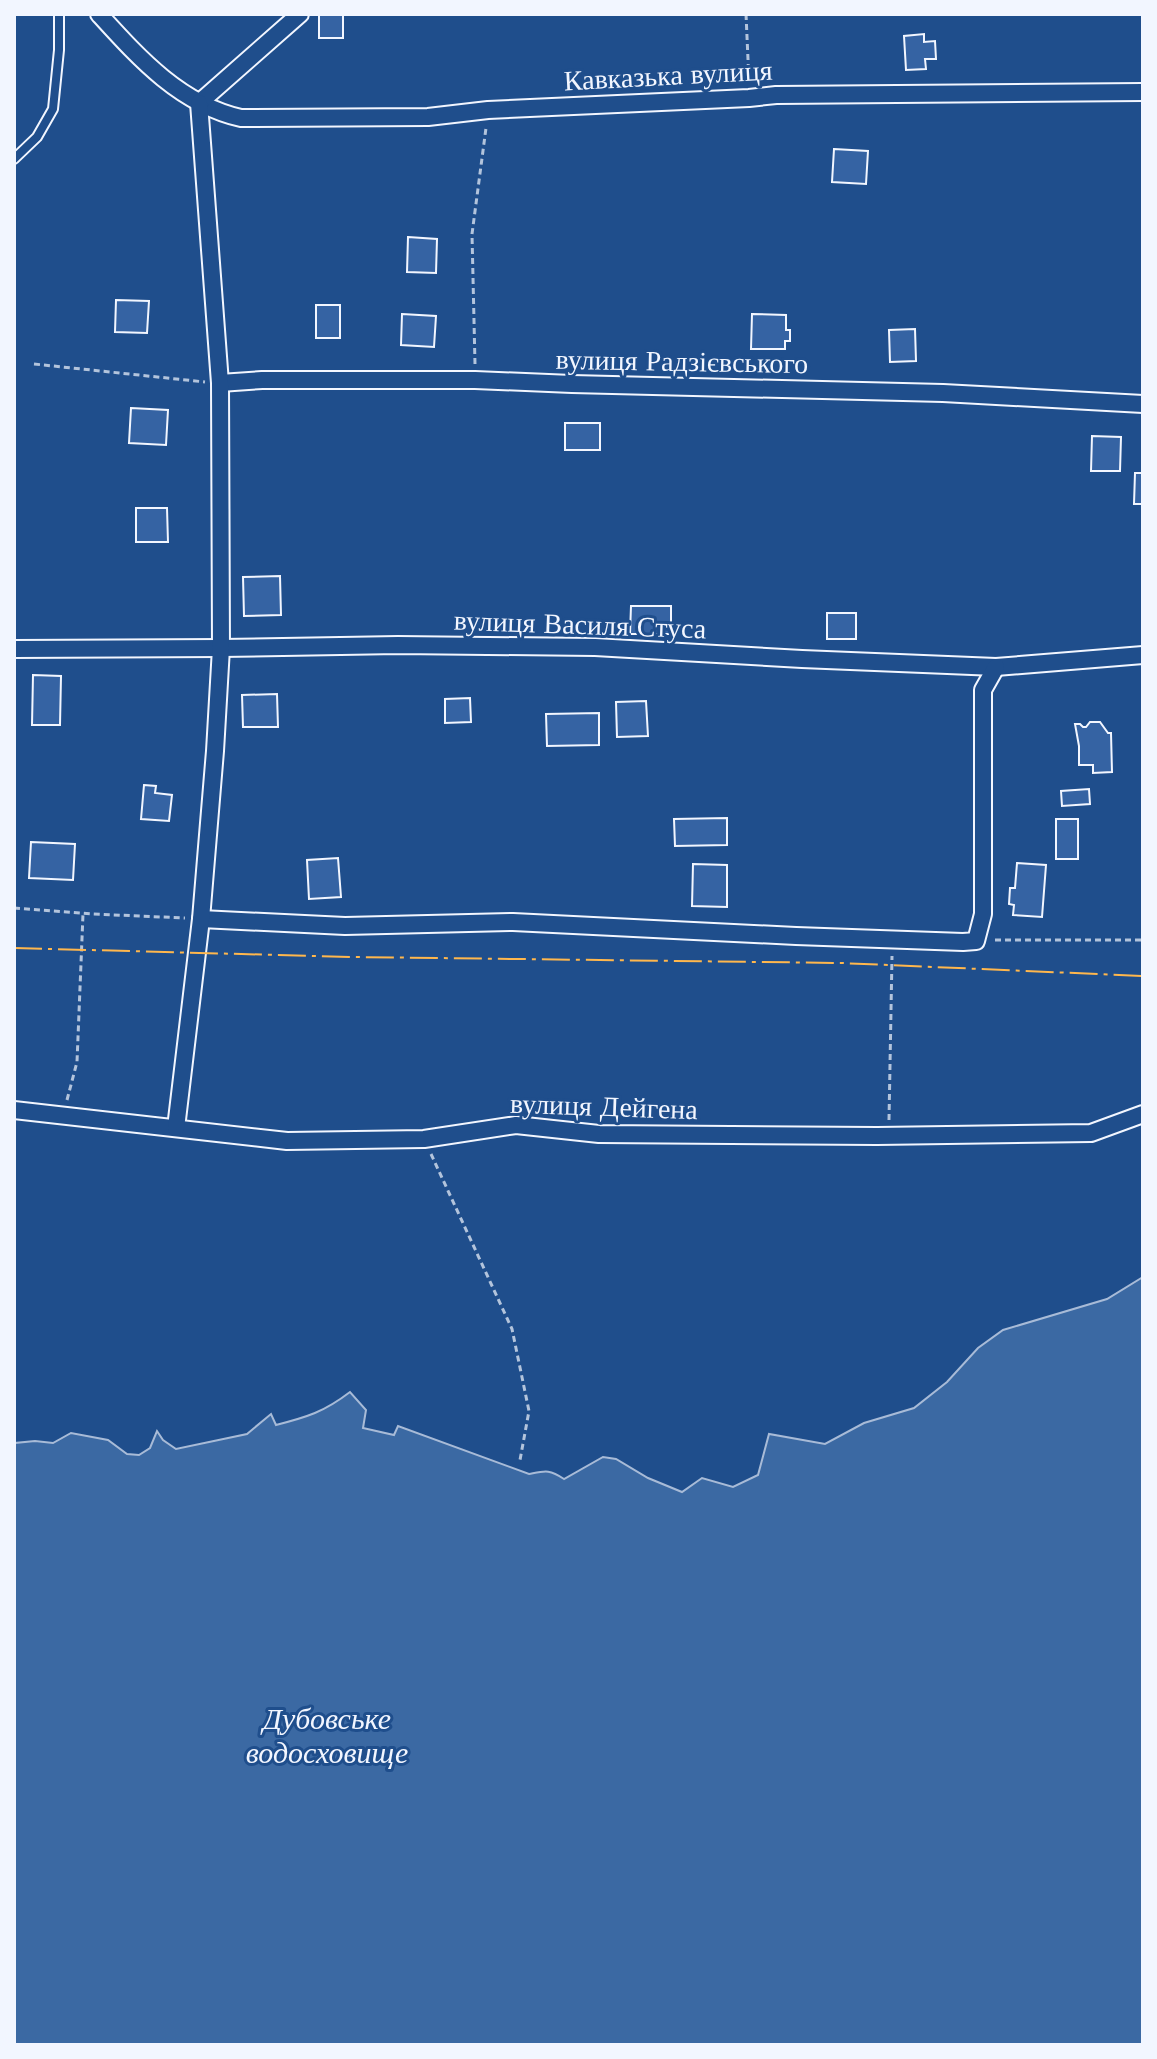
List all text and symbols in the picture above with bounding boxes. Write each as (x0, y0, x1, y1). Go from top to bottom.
street label: Кавказька вулиця (563, 53, 773, 98)
street label: вулиця Радзієвського (555, 342, 809, 381)
street label: вулиця Василя Стуса (453, 603, 707, 646)
street label: вулиця Дейгена (510, 1086, 699, 1127)
water label: Дубовське водосховище (246, 1700, 408, 1771)

